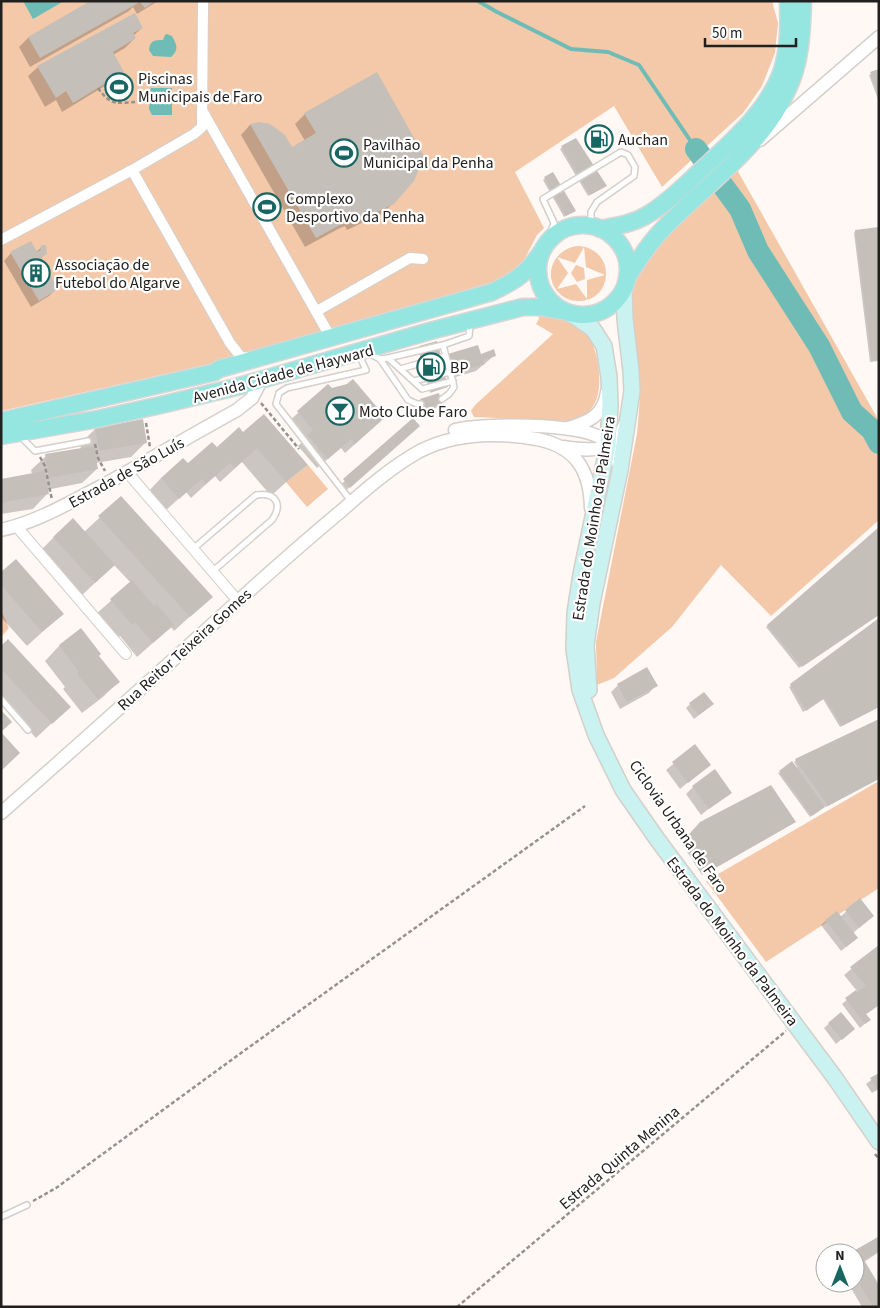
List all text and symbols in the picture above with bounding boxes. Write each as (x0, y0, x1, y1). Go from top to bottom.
scale bar (705, 15, 796, 47)
text: 50 m (712, 23, 742, 44)
place label: Piscinas Municipais de Faro (138, 68, 262, 108)
sports icon: Piscinas Municipais de Faro (104, 72, 134, 102)
fuel station icon: Auchan (584, 124, 614, 154)
place label: Auchan (618, 129, 668, 151)
place label: Pavilhão Municipal da Penha (363, 134, 494, 174)
sports icon: Pavilhão Municipal da Penha (329, 138, 359, 168)
place label: Complexo Desportivo da Penha (286, 188, 425, 228)
sports icon: Complexo Desportivo da Penha (252, 192, 282, 222)
place label: Associação de Futebol do Algarve (55, 254, 180, 294)
building icon: Associação de Futebol do Algarve (21, 258, 51, 288)
street label: Avenida Cidade de Hayward (190, 339, 376, 409)
fuel station icon: BP (416, 352, 446, 382)
place label: BP (450, 357, 468, 379)
bar icon: Moto Clube Faro (325, 396, 355, 426)
place label: Moto Clube Faro (359, 401, 468, 423)
street label: Estrada do Moinho da Palmeira (567, 414, 621, 622)
street label: Estrada de São Luís (65, 432, 189, 514)
street label: Rua Reitor Teixeira Gomes (113, 583, 257, 716)
street label: Ciclovia Urbana de Faro (624, 756, 732, 898)
street label: Estrada do Moinho da Palmeira (661, 852, 803, 1031)
street label: Estrada Quinta Menina (555, 1101, 685, 1215)
north arrow (815, 1243, 865, 1293)
text: N (835, 1246, 845, 1266)

